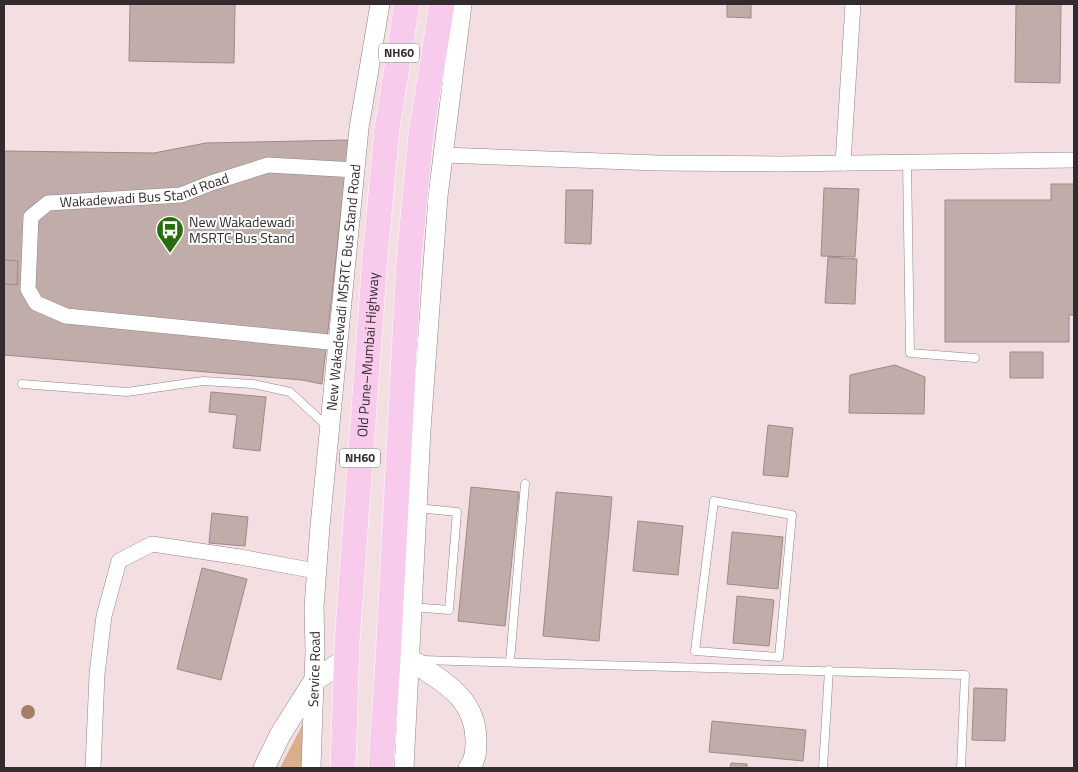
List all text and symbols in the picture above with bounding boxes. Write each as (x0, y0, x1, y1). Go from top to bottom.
road number: NH60 (379, 44, 419, 62)
street label: New Wakadewadi MSRTC Bus Stand Road (320, 163, 365, 412)
street label: Wakadewadi Bus Stand Road (59, 167, 231, 212)
place label: New Wakadewadi MSRTC Bus Stand (189, 211, 295, 248)
bus stop icon: New Wakadewadi MSRTC Bus Stand (155, 215, 185, 254)
street label: Old Pune–Mumbai Highway (351, 271, 384, 438)
road number: NH60 (340, 448, 380, 468)
street label: Service Road (302, 631, 325, 707)

